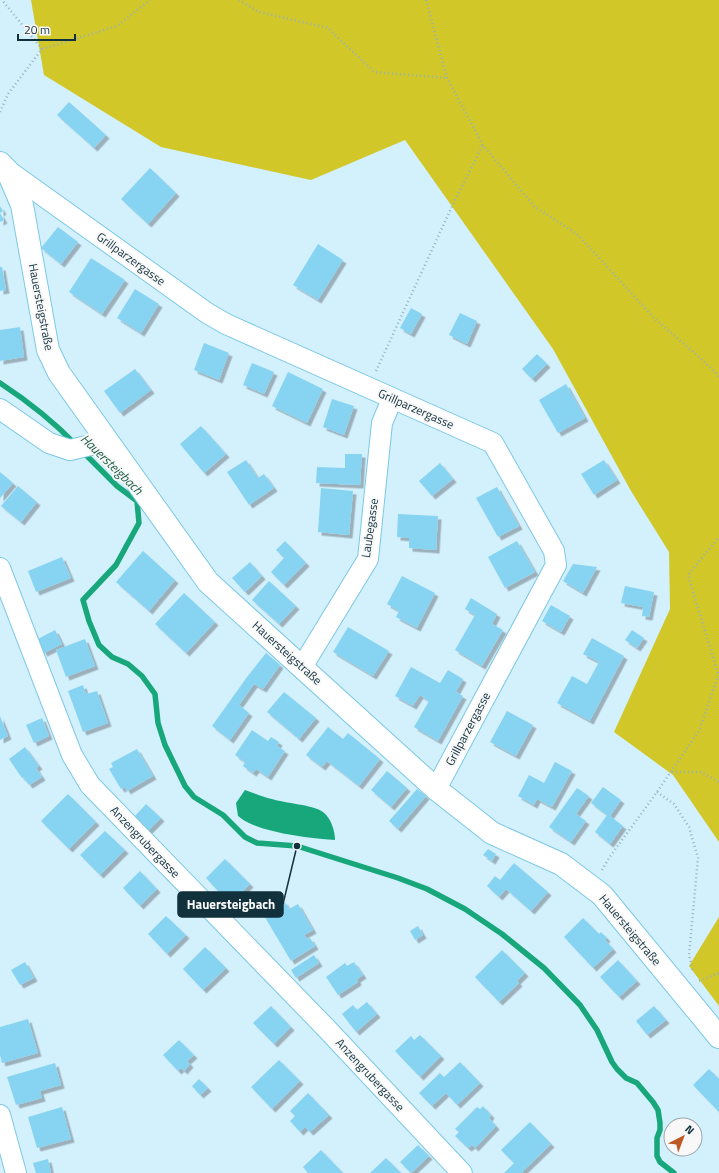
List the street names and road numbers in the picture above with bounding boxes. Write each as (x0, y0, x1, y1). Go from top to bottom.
street label: Grillparzergasse (93, 227, 170, 290)
street label: Hauersteigstraße (24, 262, 59, 352)
street label: Grillparzergasse (375, 383, 457, 434)
street label: Laubegasse (356, 497, 383, 559)
street label: Hauersteigstraße (248, 616, 326, 689)
street label: Grillparzergasse (440, 688, 495, 769)
street label: Anzengrubergasse (106, 801, 185, 882)
street label: Hauersteigstraße (595, 890, 666, 970)
street label: Anzengrubergasse (331, 1034, 409, 1116)

